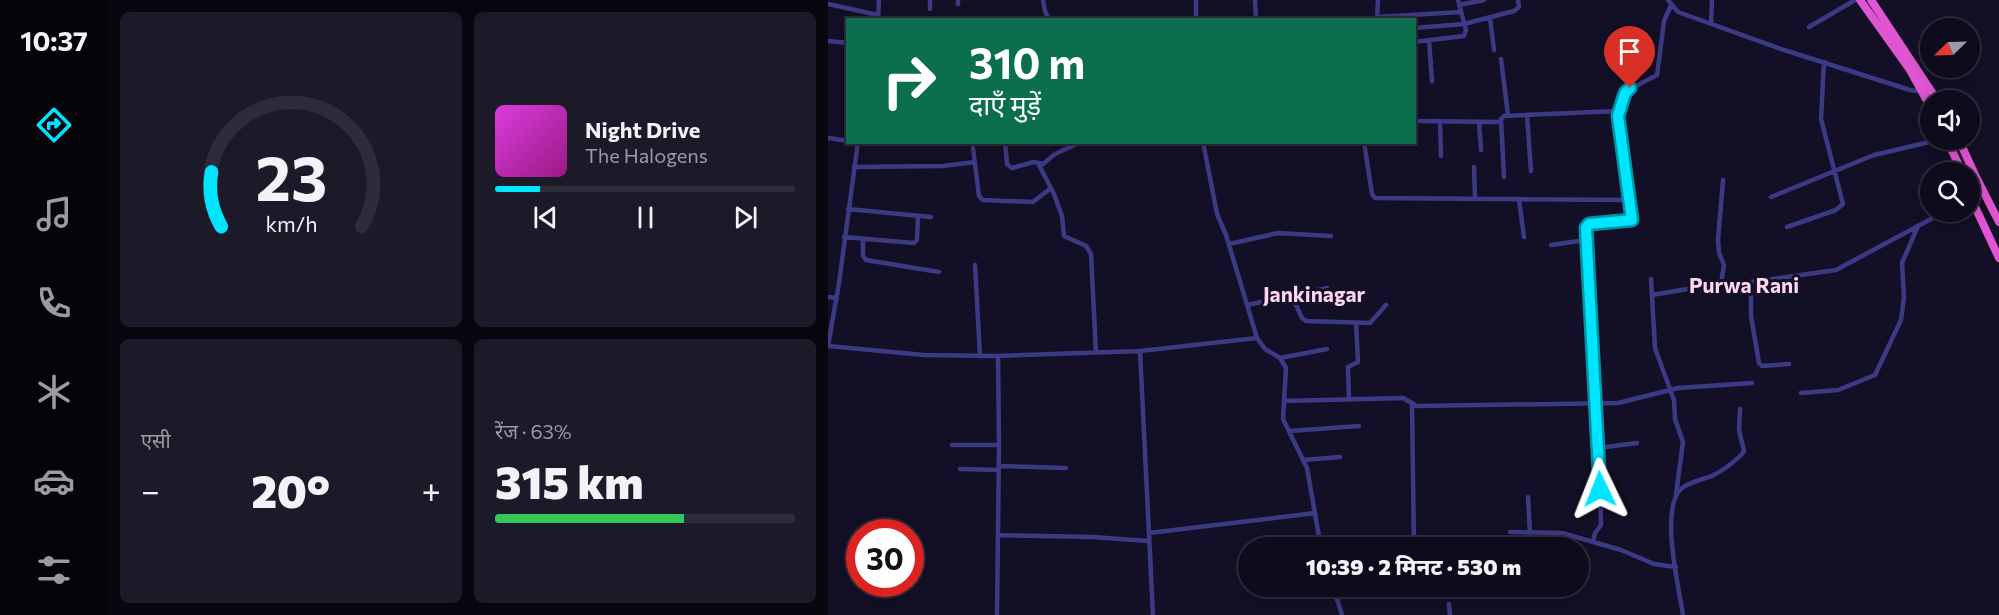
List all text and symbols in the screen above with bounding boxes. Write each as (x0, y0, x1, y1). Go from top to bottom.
north arrow (1920, 18, 1980, 78)
map controls (1920, 18, 1980, 222)
text: 10:37 (20, 24, 88, 57)
pin (1604, 26, 1655, 88)
icon: arrive (1613, 35, 1646, 68)
text: 310 m (969, 36, 1085, 88)
icon: right (870, 42, 948, 120)
text: दाएँ मुड़ें (969, 88, 1041, 121)
button: sound (1920, 90, 1980, 150)
icon: directions (33, 104, 75, 146)
text: Night Drive (585, 116, 700, 143)
text: 23 (255, 138, 327, 214)
text: The Halogens (585, 143, 708, 167)
button: search (1920, 162, 1980, 222)
icon: music (33, 193, 75, 235)
icon: previous (529, 201, 562, 234)
icon: pause (629, 201, 662, 234)
icon: next (729, 201, 762, 234)
text: km/h (265, 210, 317, 236)
district label: Purwa Rani (1689, 272, 1799, 297)
district label: Jankinagar (1263, 281, 1365, 306)
icon: phone (33, 282, 75, 324)
icon: climate (33, 371, 75, 413)
text: रेंज · 63% (495, 419, 572, 443)
text: एसी (141, 428, 171, 452)
text: 315 km (495, 453, 643, 508)
position arrow (1568, 457, 1632, 521)
icon: car (33, 460, 75, 502)
text: 20° (251, 462, 330, 517)
text: − (141, 469, 160, 510)
text: + (422, 469, 441, 510)
speed limit sign: 30 (846, 519, 924, 597)
icon: filters (33, 549, 75, 591)
text: 10:39 · 2 मिनट · 530 m (1306, 553, 1521, 580)

